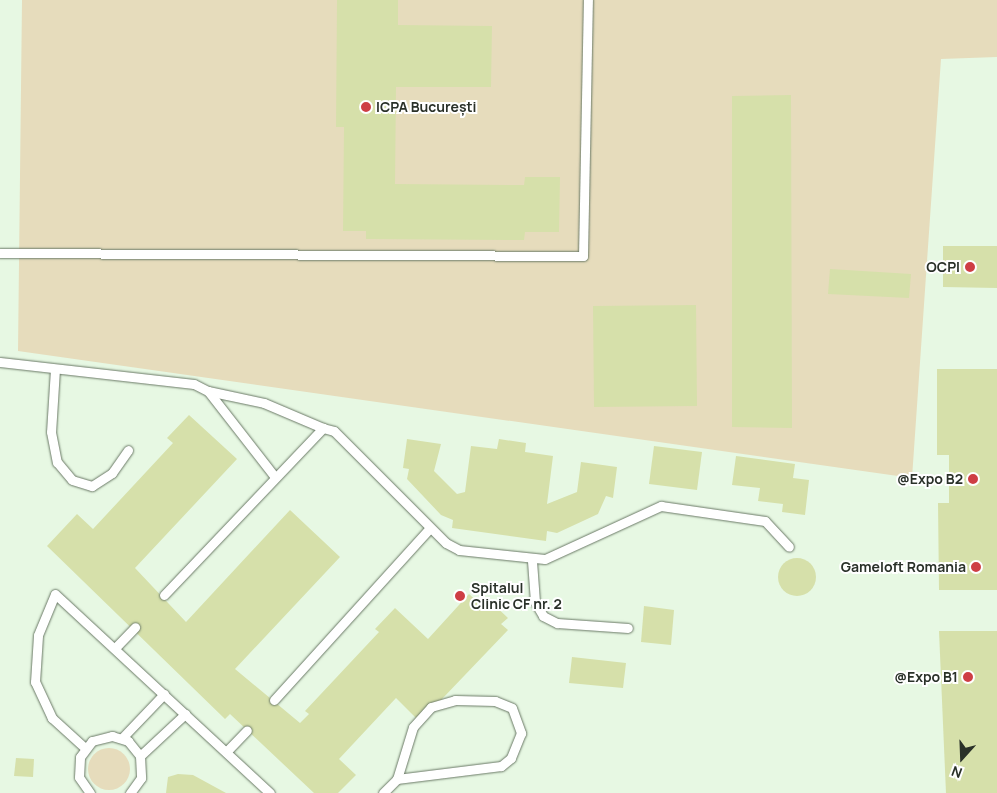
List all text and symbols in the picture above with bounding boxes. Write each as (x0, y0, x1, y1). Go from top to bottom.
place label: ICPA București (376, 99, 477, 115)
marker: ICPA București (360, 101, 372, 113)
place label: OCPI (926, 259, 960, 275)
marker: OCPI (964, 261, 976, 273)
place label: @Expo B2 (897, 471, 963, 487)
marker: @Expo B2 (967, 473, 979, 485)
place label: Gameloft Romania (841, 559, 966, 575)
marker: Gameloft Romania (970, 561, 982, 573)
place label: Spitalul Clinic CF nr. 2 (471, 580, 562, 612)
marker: Spitalul Clinic CF nr. 2 (453, 589, 467, 603)
place label: @Expo B1 (894, 669, 958, 685)
marker: @Expo B1 (962, 671, 974, 683)
north arrow (937, 733, 987, 783)
text: N (949, 762, 965, 783)

